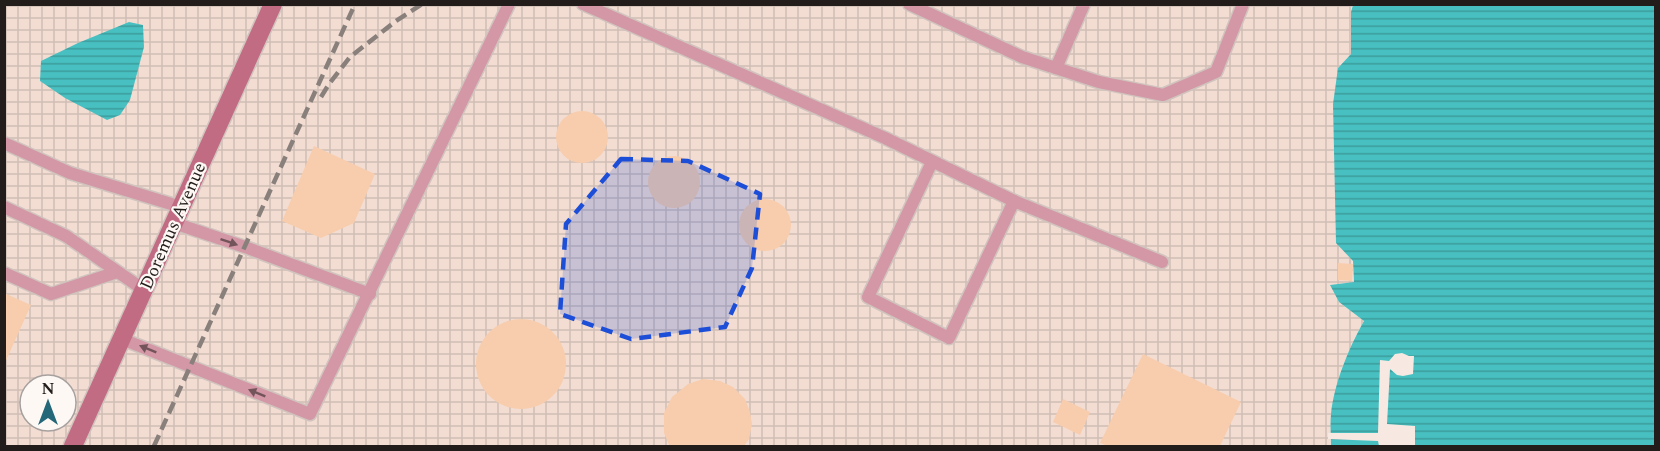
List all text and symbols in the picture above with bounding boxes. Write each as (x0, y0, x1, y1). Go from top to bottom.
street label: Doremus Avenue (133, 158, 213, 294)
one-way arrow (220, 237, 238, 247)
one-way arrow (138, 344, 156, 354)
north arrow (18, 373, 78, 433)
text: N (41, 377, 55, 401)
one-way arrow (247, 387, 265, 397)

